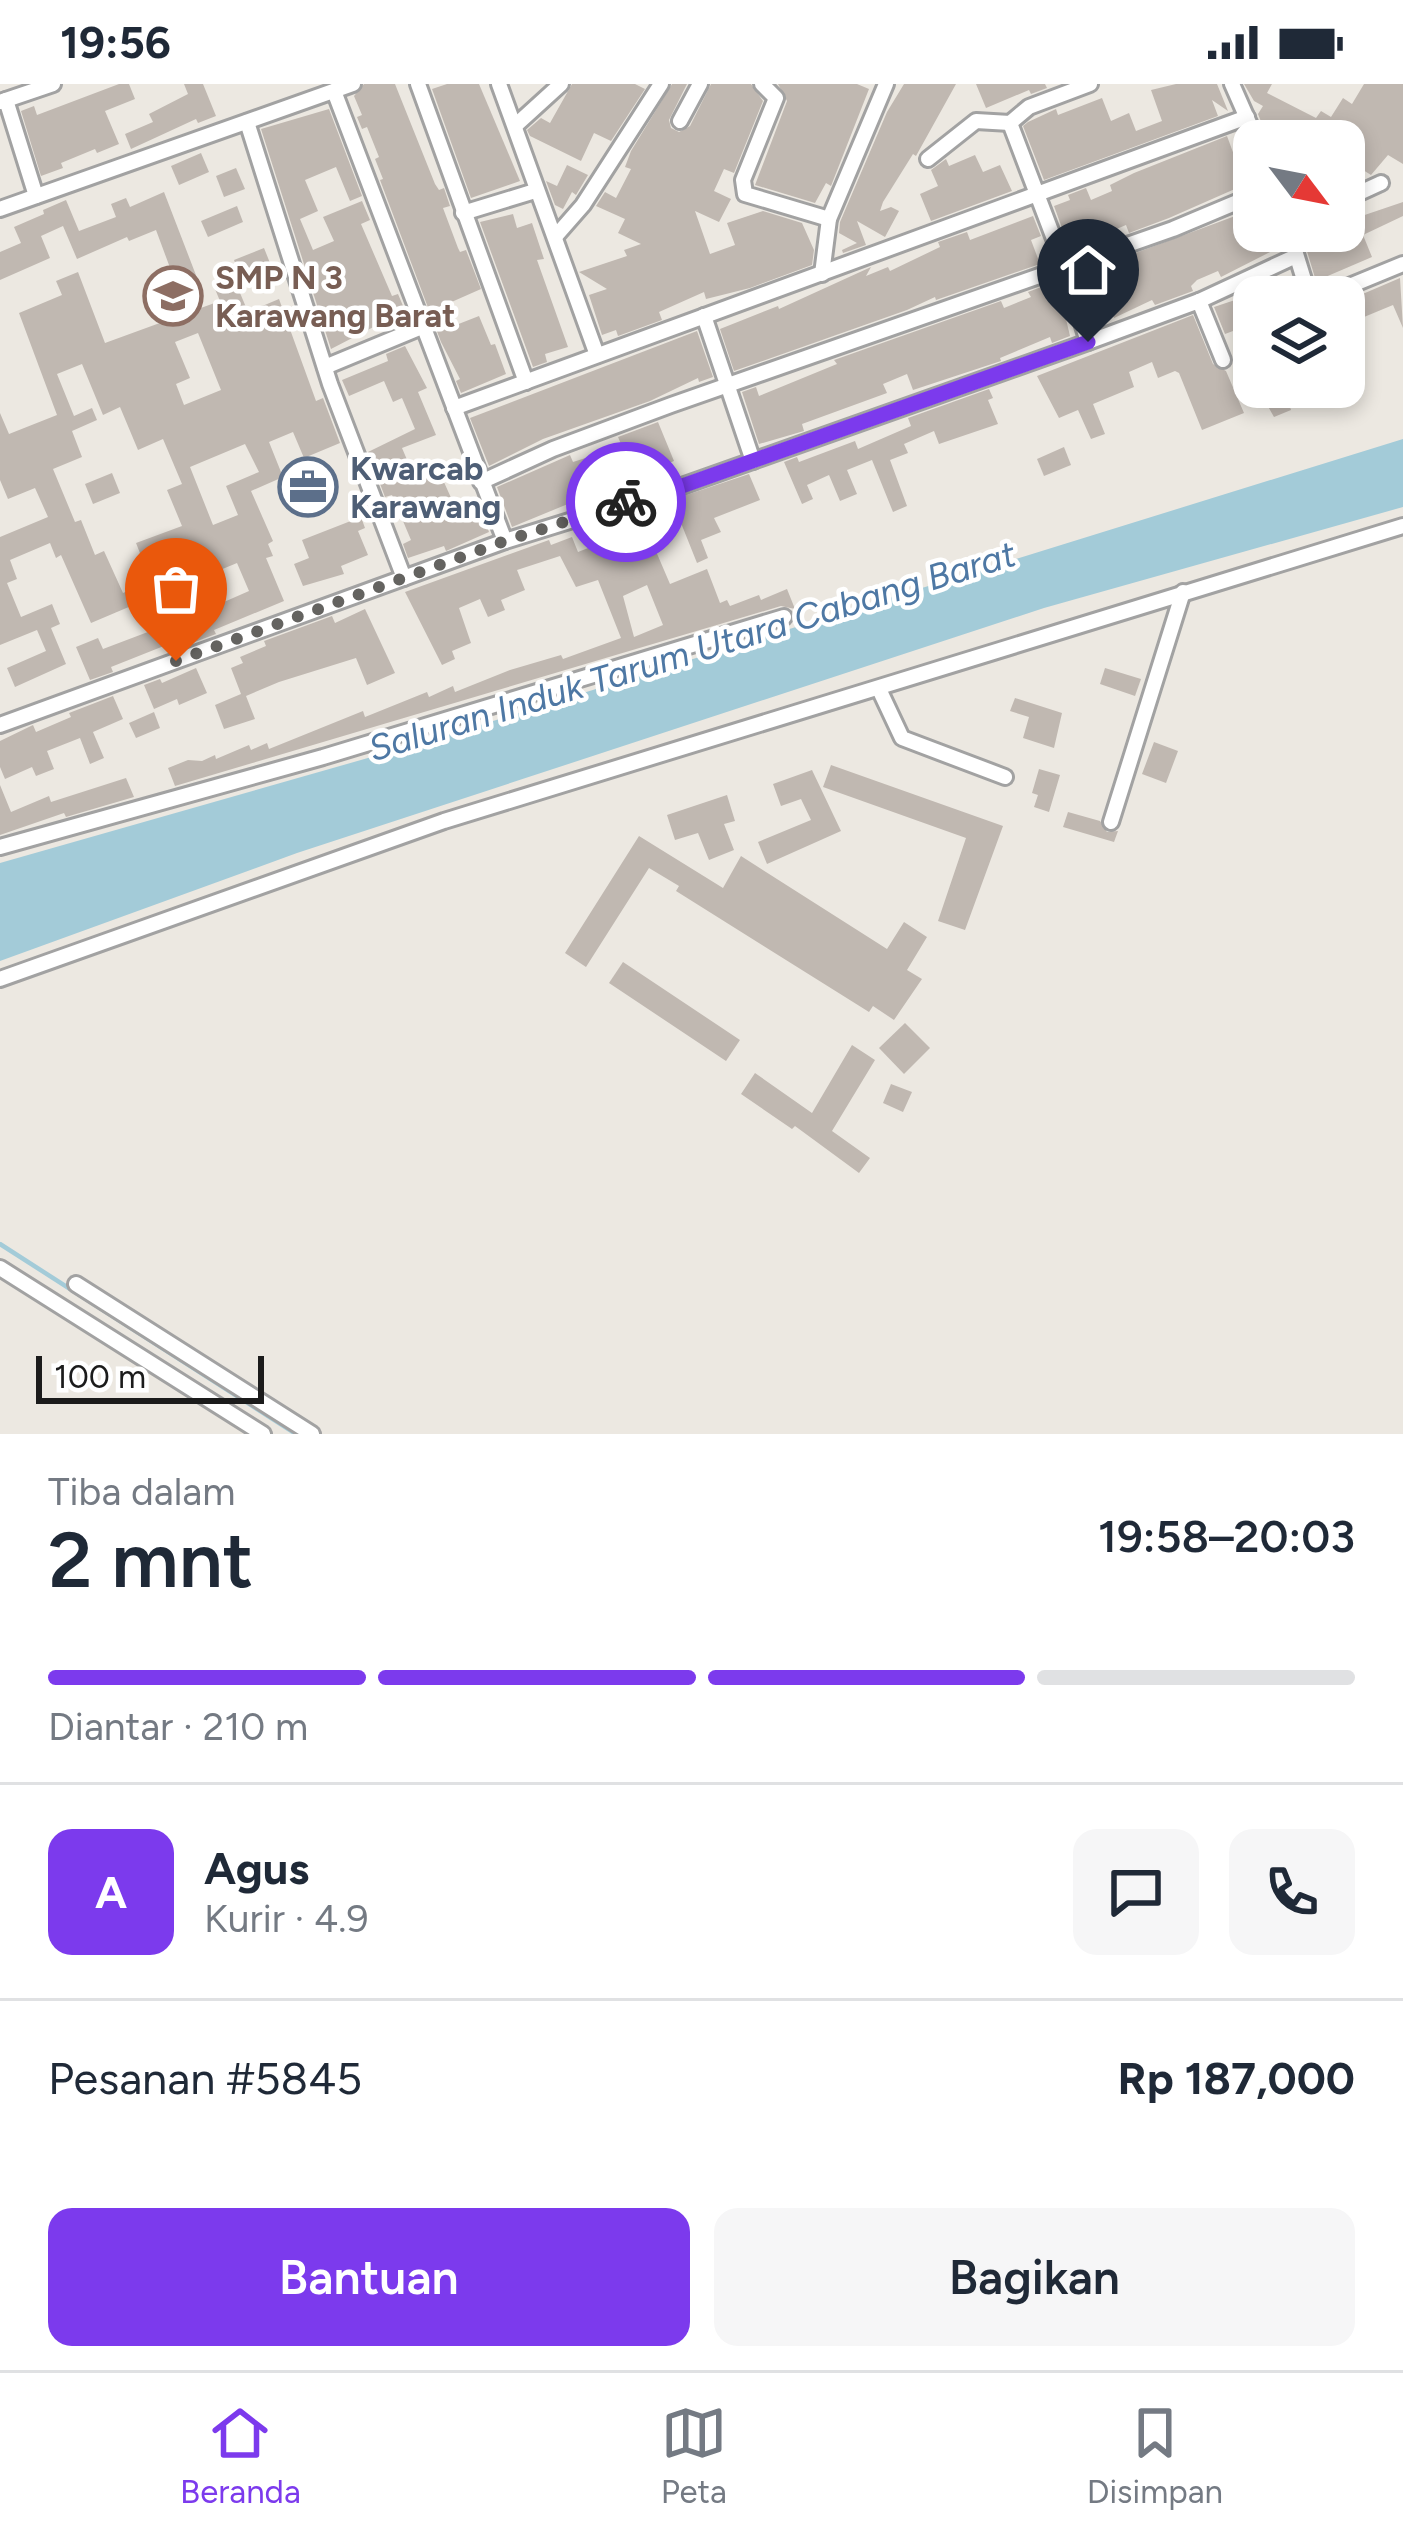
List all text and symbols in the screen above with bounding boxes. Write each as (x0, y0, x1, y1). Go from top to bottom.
text: 19:56 (60, 15, 171, 69)
north arrow (1233, 120, 1365, 252)
map controls (1233, 120, 1365, 408)
pin (1037, 219, 1139, 342)
icon: home (1055, 237, 1121, 303)
place label: SMP N 3 Karawang Barat (215, 258, 455, 335)
school or university icon: SMP N 3 Karawang Barat (142, 265, 204, 327)
button: layers (1233, 276, 1365, 408)
courier (566, 442, 686, 562)
place label: Kwarcab Karawang (350, 449, 501, 526)
office icon: Kwarcab Karawang (277, 456, 339, 518)
icon: bike (593, 469, 659, 535)
water label: Saluran Induk Tarum Utara Cabang Barat (363, 532, 1021, 770)
pin (125, 538, 227, 661)
icon: bag (143, 556, 209, 622)
scale bar (36, 1350, 264, 1403)
text: 100 m (54, 1357, 146, 1396)
text: Tiba dalam (48, 1468, 235, 1515)
text: 19:58–20:03 (1098, 1509, 1355, 1563)
text: 2 mnt (48, 1513, 253, 1607)
text: Diantar · 210 m (48, 1703, 308, 1750)
button: chat (1073, 1829, 1199, 1955)
button: phone (1229, 1829, 1355, 1955)
text: Agus (204, 1841, 309, 1895)
text: A (95, 1865, 127, 1919)
text: Kurir · 4.9 (204, 1895, 368, 1942)
text: Pesanan #5845 (48, 2051, 362, 2105)
text: Rp 187,000 (1118, 2051, 1355, 2105)
button: Bantuan (48, 2208, 690, 2346)
button: Bagikan (714, 2208, 1355, 2346)
tab: Beranda (180, 2400, 301, 2511)
tab: Peta (661, 2400, 727, 2511)
tab: Disimpan (1087, 2400, 1223, 2511)

